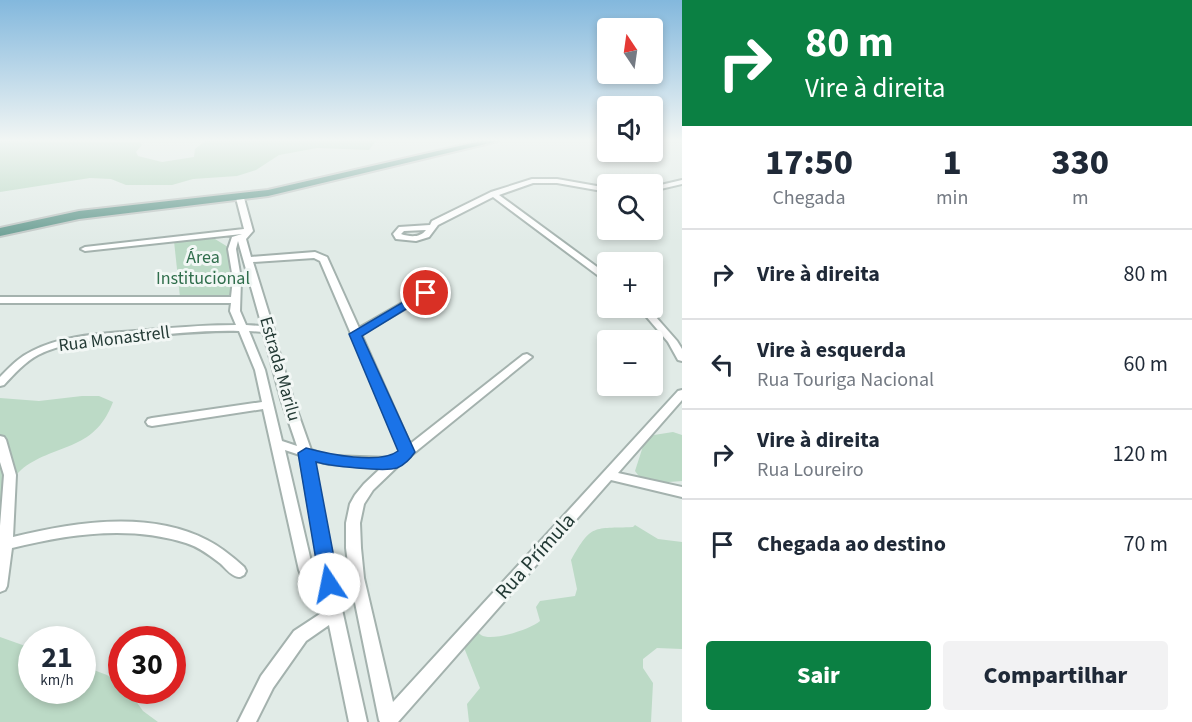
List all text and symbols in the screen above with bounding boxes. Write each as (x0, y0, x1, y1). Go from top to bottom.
text: 80 m (805, 13, 894, 73)
north arrow (597, 18, 663, 84)
map controls (597, 18, 663, 396)
icon: right (706, 24, 784, 102)
text: Vire à direita (805, 69, 945, 108)
button: sound (597, 96, 663, 162)
text: 17:50 (765, 137, 853, 188)
text: 1 (943, 137, 962, 188)
text: 330 (1051, 137, 1109, 188)
button: search (597, 174, 663, 240)
text: Chegada (772, 184, 845, 212)
text: min (936, 184, 968, 212)
text: m (1072, 184, 1088, 212)
park label: Área Institucional (156, 245, 250, 291)
button: + (597, 252, 663, 318)
icon: right (706, 258, 739, 291)
text: Vire à direita (757, 258, 880, 290)
text: 80 m (1123, 258, 1168, 290)
pin (400, 267, 451, 318)
icon: arrive (409, 276, 442, 309)
street label: Estrada Marilu (253, 314, 307, 424)
street label: Rua Monastrell (57, 320, 171, 358)
button: − (597, 330, 663, 396)
text: Vire à esquerda (757, 334, 906, 366)
icon: left (706, 348, 739, 381)
text: 60 m (1123, 348, 1168, 380)
text: Rua Touriga Nacional (757, 366, 934, 394)
text: Vire à direita (757, 424, 880, 456)
icon: right (706, 438, 739, 471)
text: 120 m (1113, 438, 1168, 470)
text: Rua Loureiro (757, 456, 864, 484)
street label: Rua Prímula (488, 506, 582, 606)
icon: arrive (706, 528, 739, 561)
text: Chegada ao destino (757, 528, 946, 560)
text: 70 m (1123, 528, 1168, 560)
position arrow (297, 552, 361, 616)
speed limit sign: 30 (108, 626, 186, 704)
text: 21 (41, 636, 73, 679)
button: Sair (706, 641, 931, 710)
button: Compartilhar (943, 641, 1168, 710)
text: km/h (40, 670, 74, 691)

